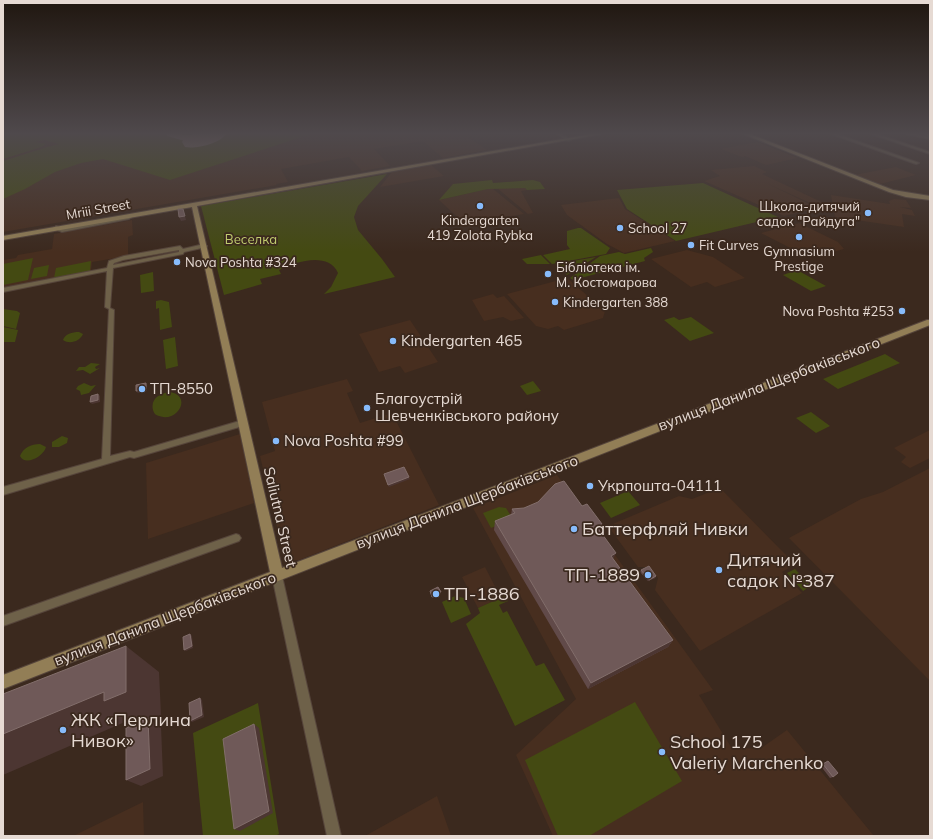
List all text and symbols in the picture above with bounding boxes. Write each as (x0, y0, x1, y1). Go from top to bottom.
street label: Mriii Street (65, 195, 132, 222)
place label: Школа-дитячий садок "Райдуга" (757, 198, 860, 229)
marker: Kindergarten 419 Zolota Rybka (475, 201, 485, 211)
marker: Школа-дитячий садок "Райдуга" (863, 208, 873, 218)
place label: Kindergarten 419 Zolota Rybka (427, 212, 533, 243)
place label: School 27 (628, 220, 687, 236)
marker: School 27 (615, 223, 625, 233)
park label: Веселка (225, 231, 277, 247)
marker: Gymnasium Prestige (794, 232, 804, 242)
place label: Fit Curves (699, 237, 759, 253)
marker: Fit Curves (686, 240, 696, 250)
place label: Gymnasium Prestige (763, 243, 835, 274)
place label: Nova Poshta #324 (185, 254, 297, 270)
marker: Nova Poshta #324 (172, 257, 182, 267)
place label: Бібліотека ім. М. Костомарова (556, 259, 657, 290)
marker: Бібліотека ім. М. Костомарова (543, 269, 553, 279)
place label: Kindergarten 388 (563, 294, 668, 310)
marker: Kindergarten 388 (550, 297, 560, 307)
place label: Nova Poshta #253 (782, 303, 894, 319)
marker: Nova Poshta #253 (897, 306, 907, 316)
place label: Kindergarten 465 (401, 331, 522, 350)
street label: вулиця Данила Щербаківського (655, 332, 883, 435)
marker: Kindergarten 465 (388, 336, 398, 346)
place label: ТП-8550 (150, 379, 213, 398)
marker: ТП-8550 (137, 384, 147, 394)
place label: Благоустрій Шевченківського району (375, 389, 559, 425)
marker: Благоустрій Шевченківського району (362, 403, 372, 413)
place label: Nova Poshta #99 (284, 431, 404, 450)
marker: Nova Poshta #99 (271, 436, 281, 446)
street label: вулиця Данила Щербаківського (353, 450, 581, 553)
street label: Saliutna Street (260, 465, 301, 569)
place label: Укрпошта-04111 (597, 476, 722, 495)
marker: Укрпошта-04111 (585, 481, 595, 491)
place label: Баттерфляй Нивки (582, 517, 748, 540)
marker: Баттерфляй Нивки (569, 524, 579, 534)
place label: Дитячий садок №387 (727, 548, 835, 592)
place label: ТП-1889 (564, 563, 640, 586)
marker: Дитячий садок №387 (714, 565, 724, 575)
street label: вулиця Данила Щербаківського (51, 567, 279, 670)
marker: ТП-1889 (643, 570, 653, 580)
place label: ТП-1886 (444, 582, 520, 605)
marker: ТП-1886 (431, 589, 441, 599)
place label: ЖК «Перлина Нивок» (71, 708, 191, 752)
marker: ЖК «Перлина Нивок» (58, 725, 68, 735)
place label: School 175 Valeriy Marchenko (670, 730, 823, 774)
marker: School 175 Valeriy Marchenko (657, 747, 667, 757)

